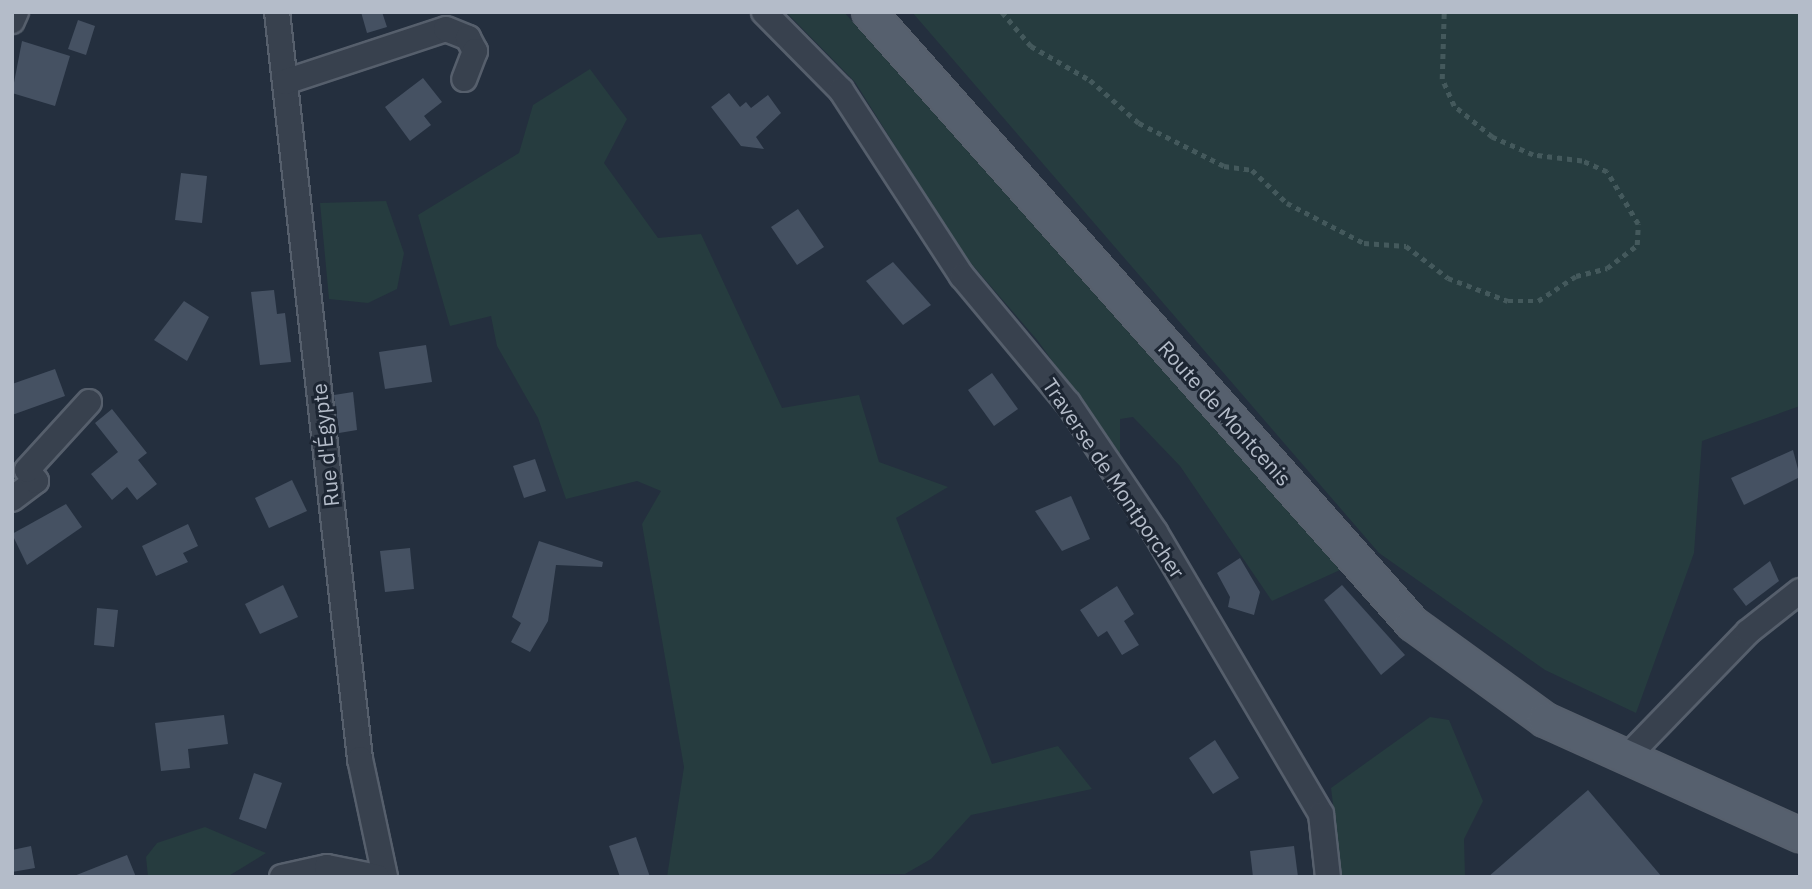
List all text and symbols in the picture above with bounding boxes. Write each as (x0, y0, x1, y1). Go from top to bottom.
street label: Route de Montcenis (1153, 335, 1297, 491)
street label: Traverse de Montporcher (1038, 373, 1190, 583)
street label: Rue d'Égypte (306, 382, 344, 508)

